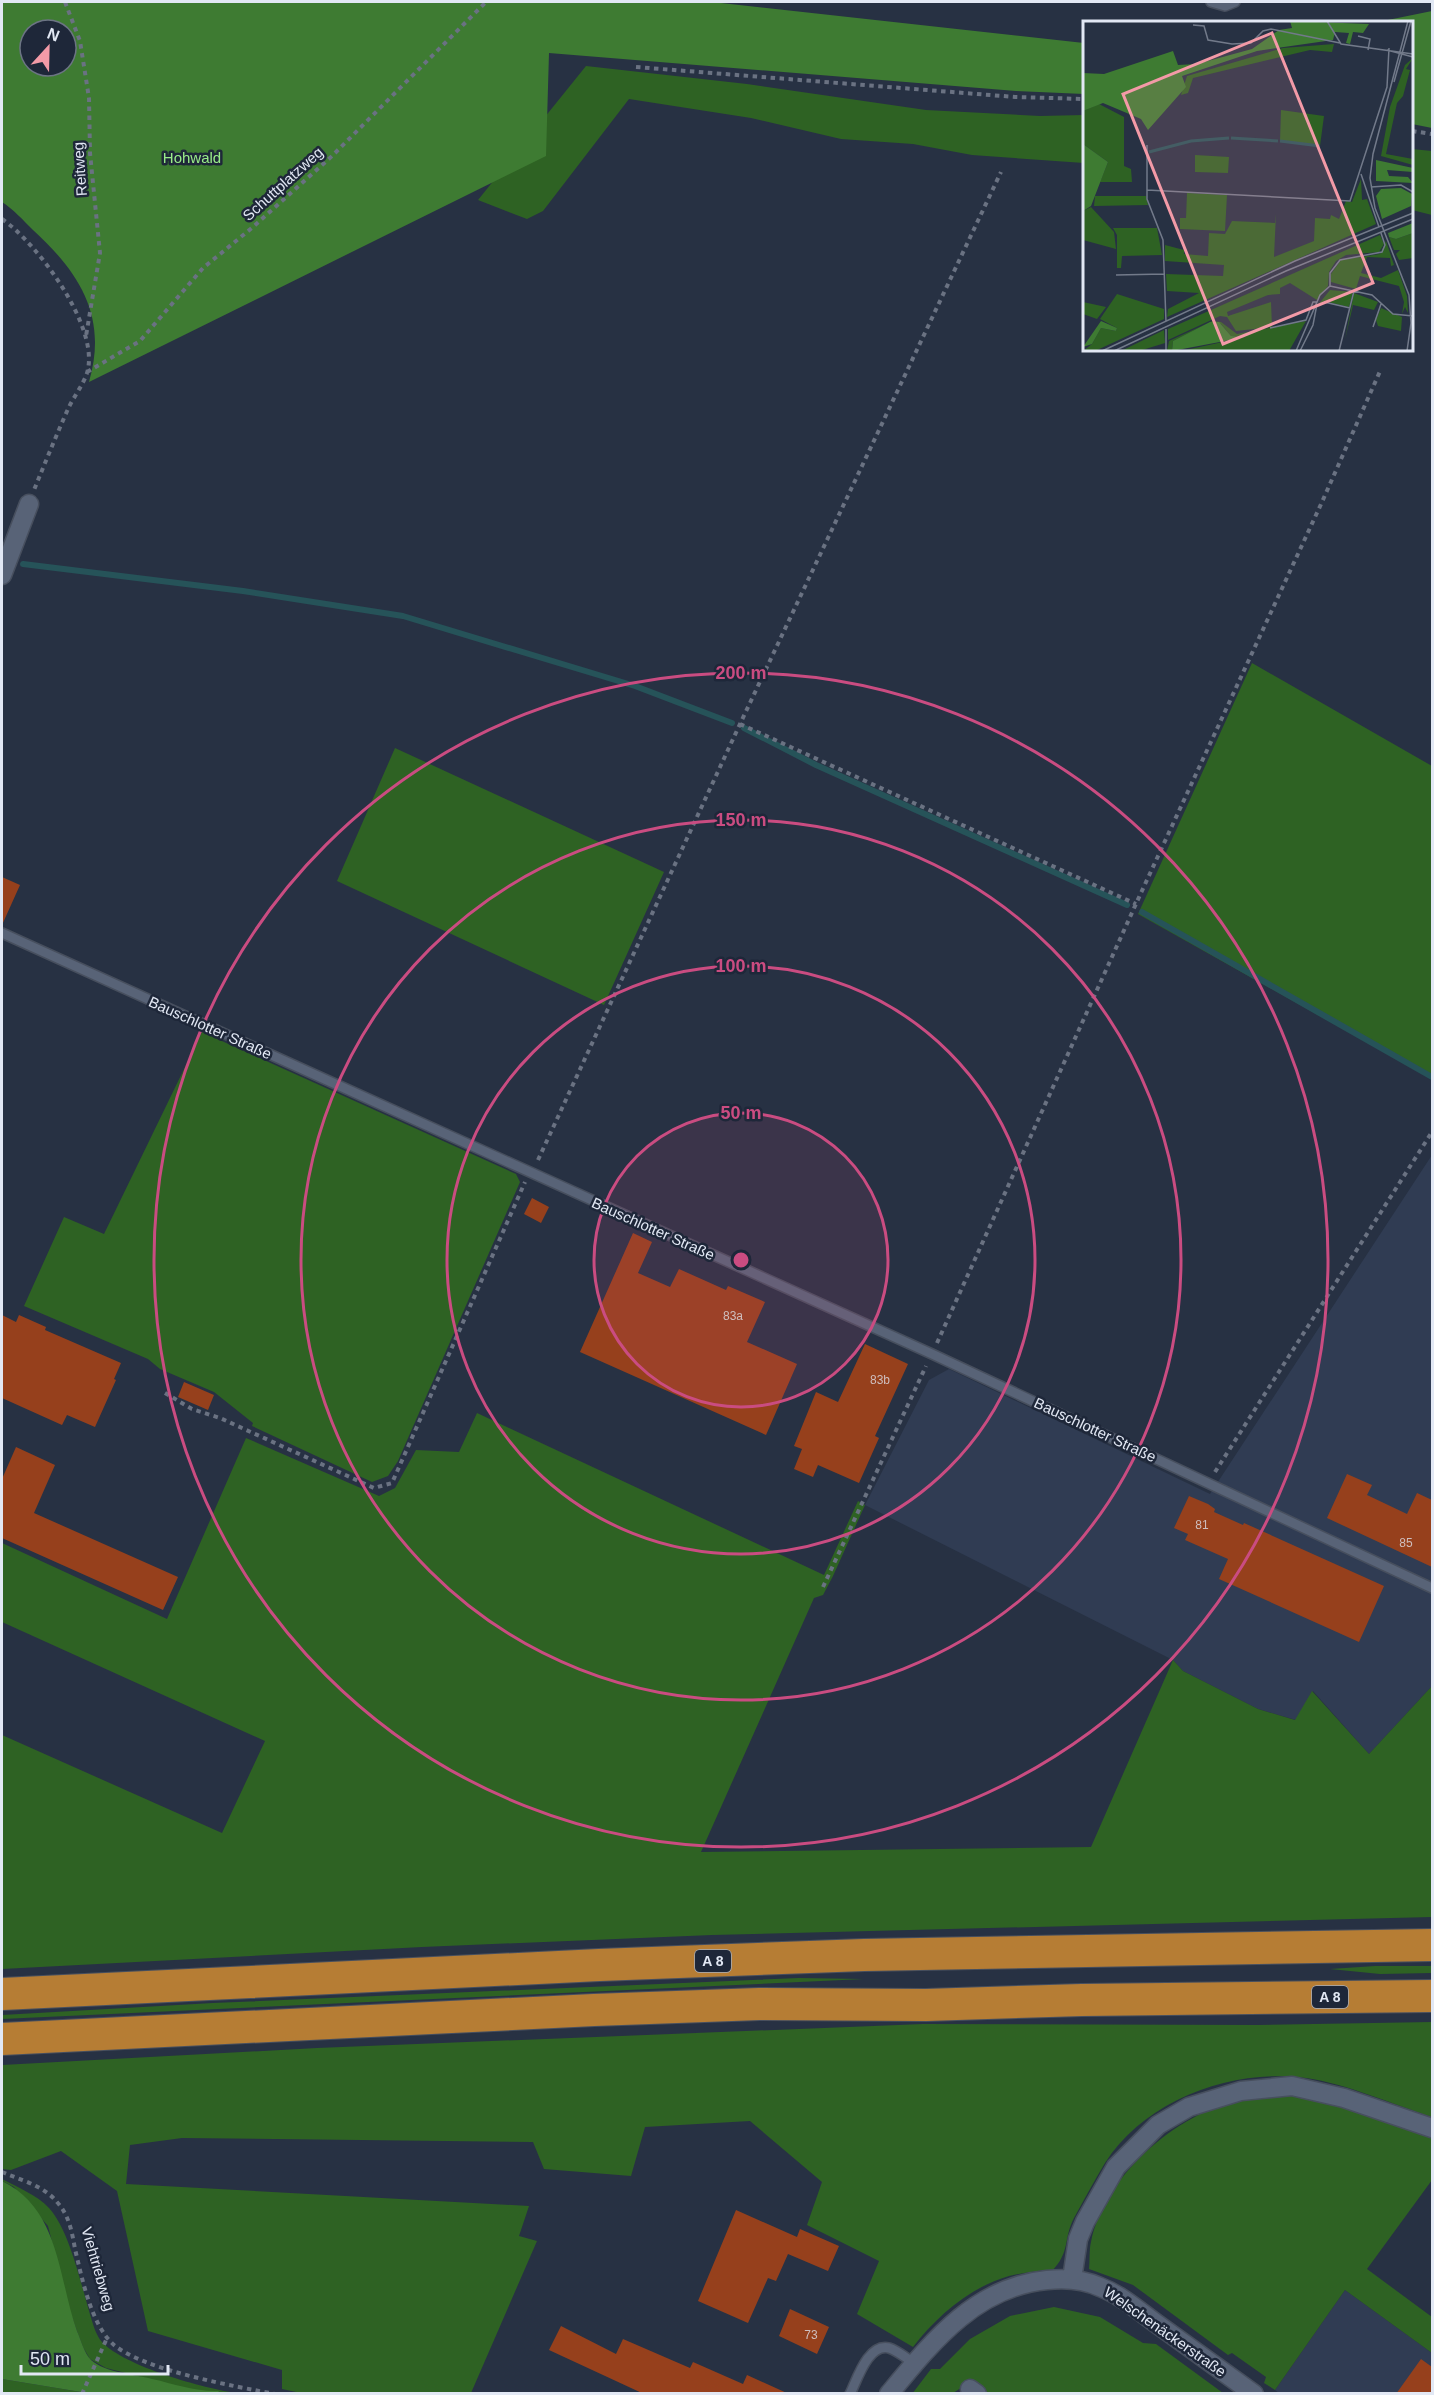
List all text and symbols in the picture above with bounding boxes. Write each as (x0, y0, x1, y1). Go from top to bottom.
north arrow (18, 18, 78, 78)
inset map (1083, 21, 1413, 351)
text: N (45, 25, 62, 45)
street label: Reitweg (69, 141, 90, 197)
street label: Schuttplatzweg (239, 143, 326, 224)
park label: Hohwald (163, 149, 221, 166)
text: 200 m (715, 663, 767, 683)
text: 150 m (715, 810, 767, 830)
text: 100 m (715, 956, 767, 976)
street label: Bauschlotter Straße (146, 993, 274, 1062)
text: 50 m (720, 1103, 762, 1123)
street label: Bauschlotter Straße (589, 1194, 717, 1263)
centre of rings (731, 1250, 751, 1270)
house number: 83a (723, 1309, 743, 1323)
house number: 83b (870, 1373, 890, 1387)
street label: Bauschlotter Straße (1032, 1394, 1159, 1465)
house number: 81 (1195, 1518, 1209, 1532)
house number: 85 (1399, 1536, 1413, 1550)
road number: A 8 (695, 1950, 731, 1972)
road number: A 8 (1312, 1986, 1348, 2008)
street label: Viehtriebweg (78, 2225, 119, 2313)
street label: Welschenäckerstraße (1101, 2283, 1229, 2380)
house number: 73 (804, 2328, 818, 2342)
scale bar (21, 2338, 168, 2376)
text: 50 m (30, 2349, 70, 2369)

